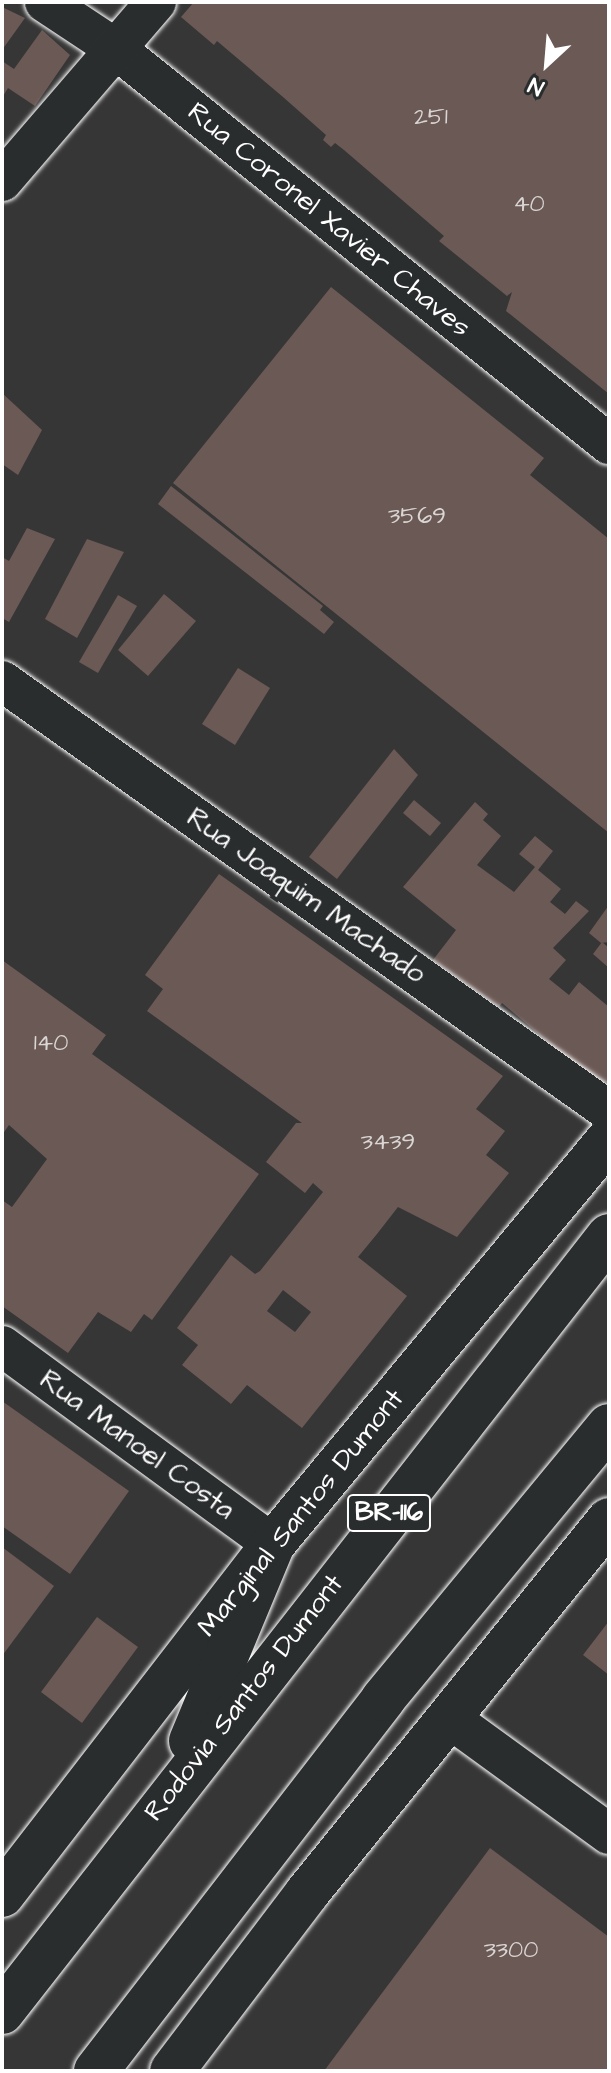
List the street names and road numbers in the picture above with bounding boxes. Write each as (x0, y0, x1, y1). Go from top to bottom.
street label: Rua Coronel Xavier Chaves (181, 95, 477, 345)
street label: Rua Joaquim Machado (180, 801, 432, 991)
street label: Rua Manoel Costa (33, 1363, 241, 1527)
street label: Marginal Santos Dumont (191, 1382, 411, 1644)
road number: BR-116 (345, 1491, 433, 1535)
street label: Rodovia Santos Dumont (137, 1568, 351, 1828)

